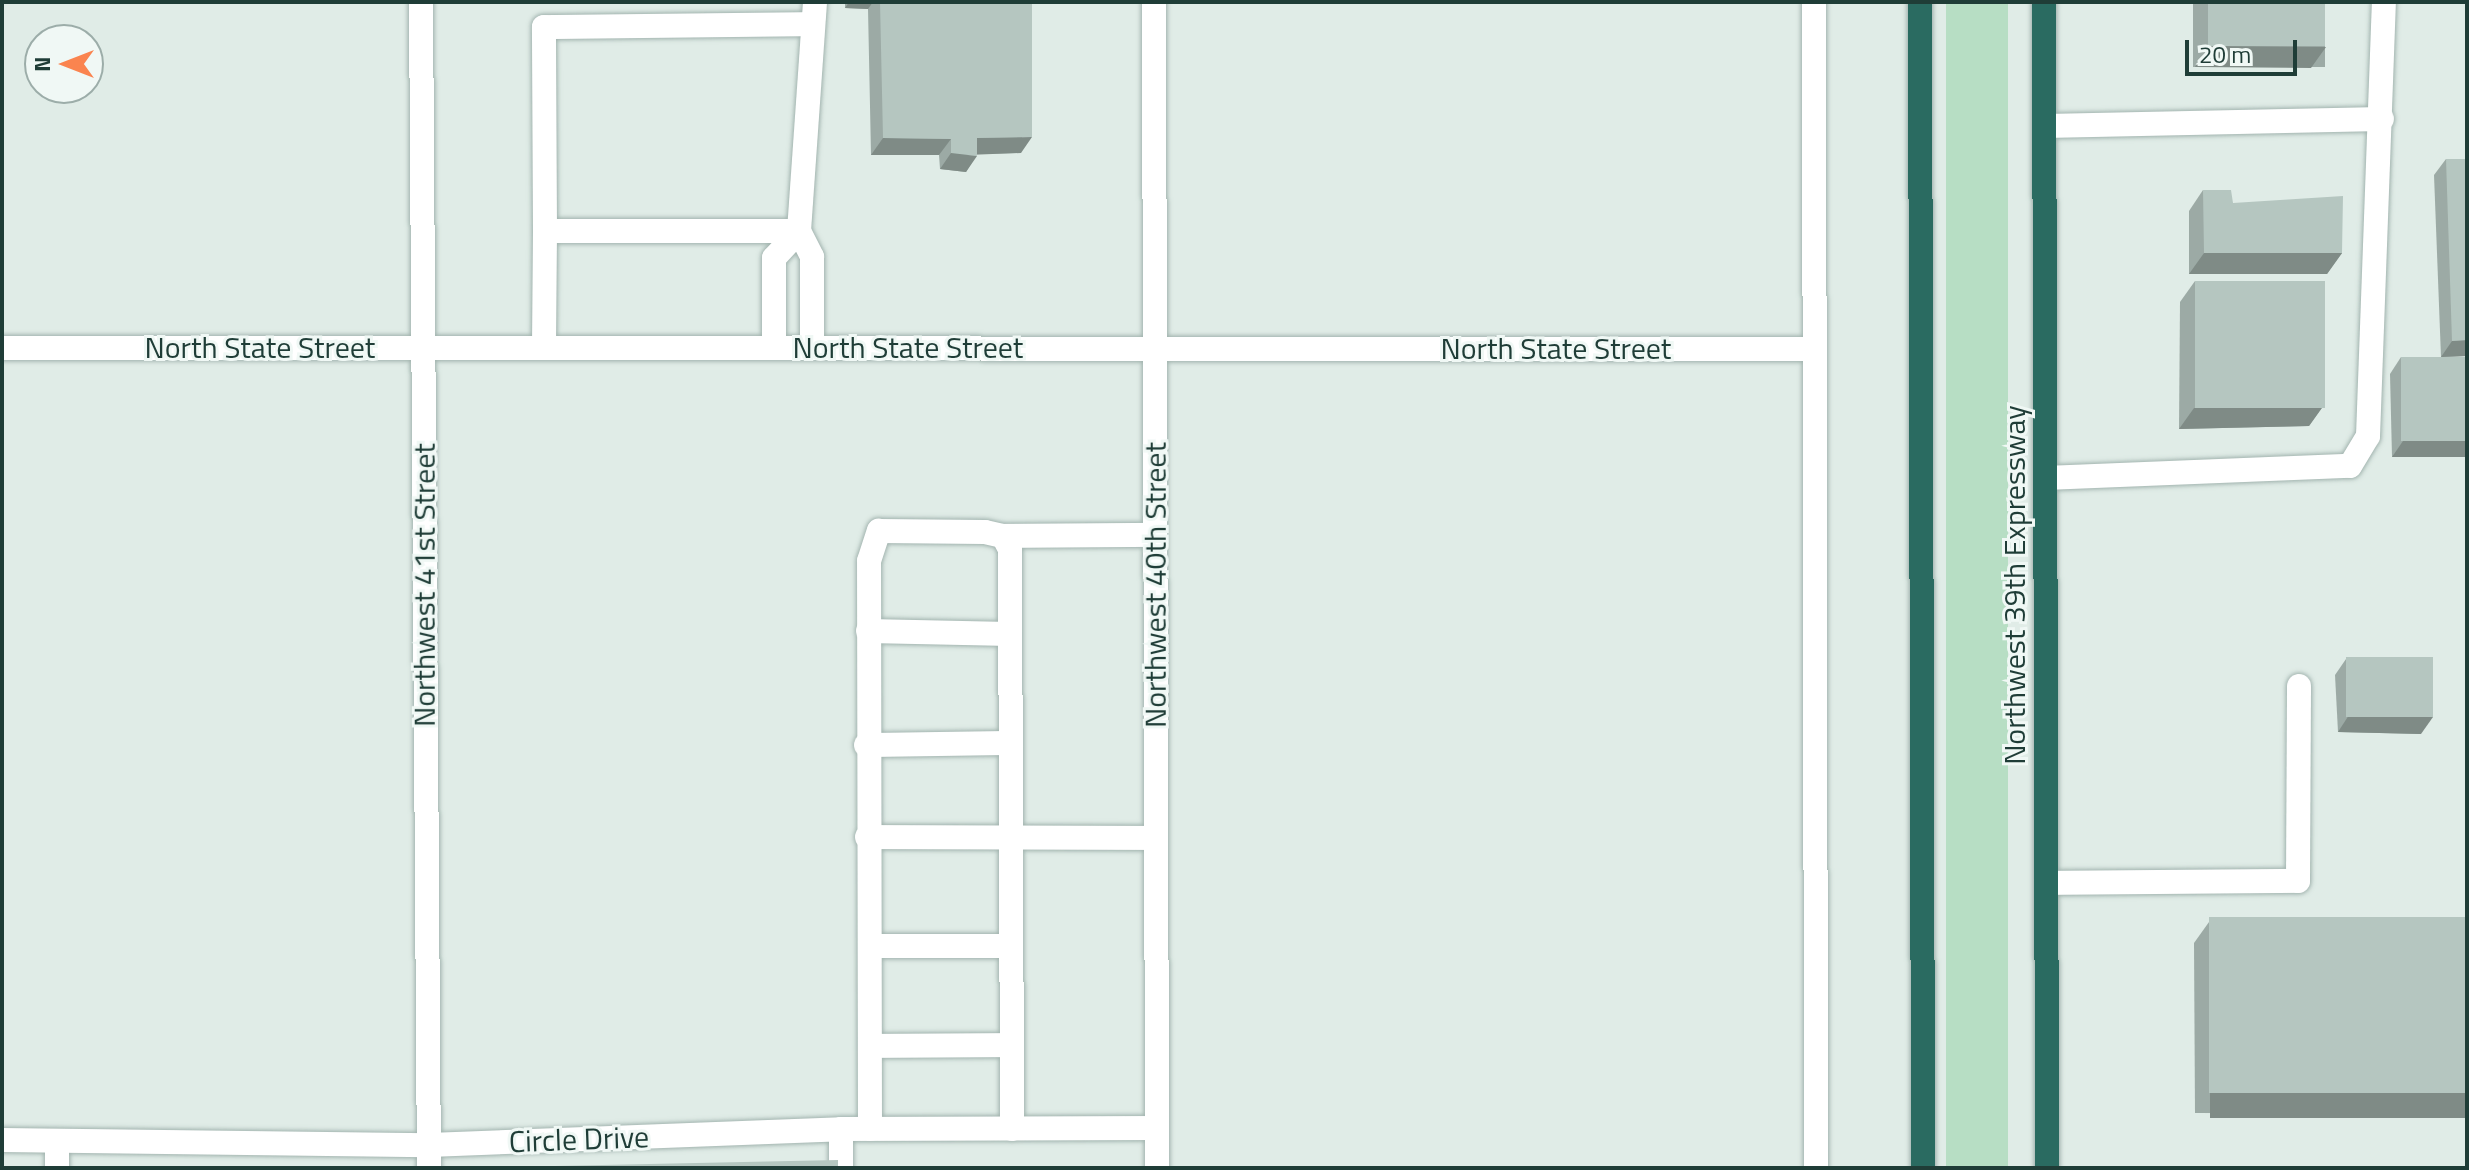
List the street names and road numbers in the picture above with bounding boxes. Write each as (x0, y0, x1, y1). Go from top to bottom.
street label: North State Street (145, 329, 375, 365)
street label: North State Street (793, 329, 1023, 365)
street label: North State Street (1441, 330, 1671, 366)
street label: Northwest 39th Expressway (1996, 405, 2032, 765)
street label: Northwest 40th Street (1137, 442, 1173, 728)
street label: Northwest 41st Street (406, 443, 442, 727)
street label: Circle Drive (508, 1119, 650, 1159)

